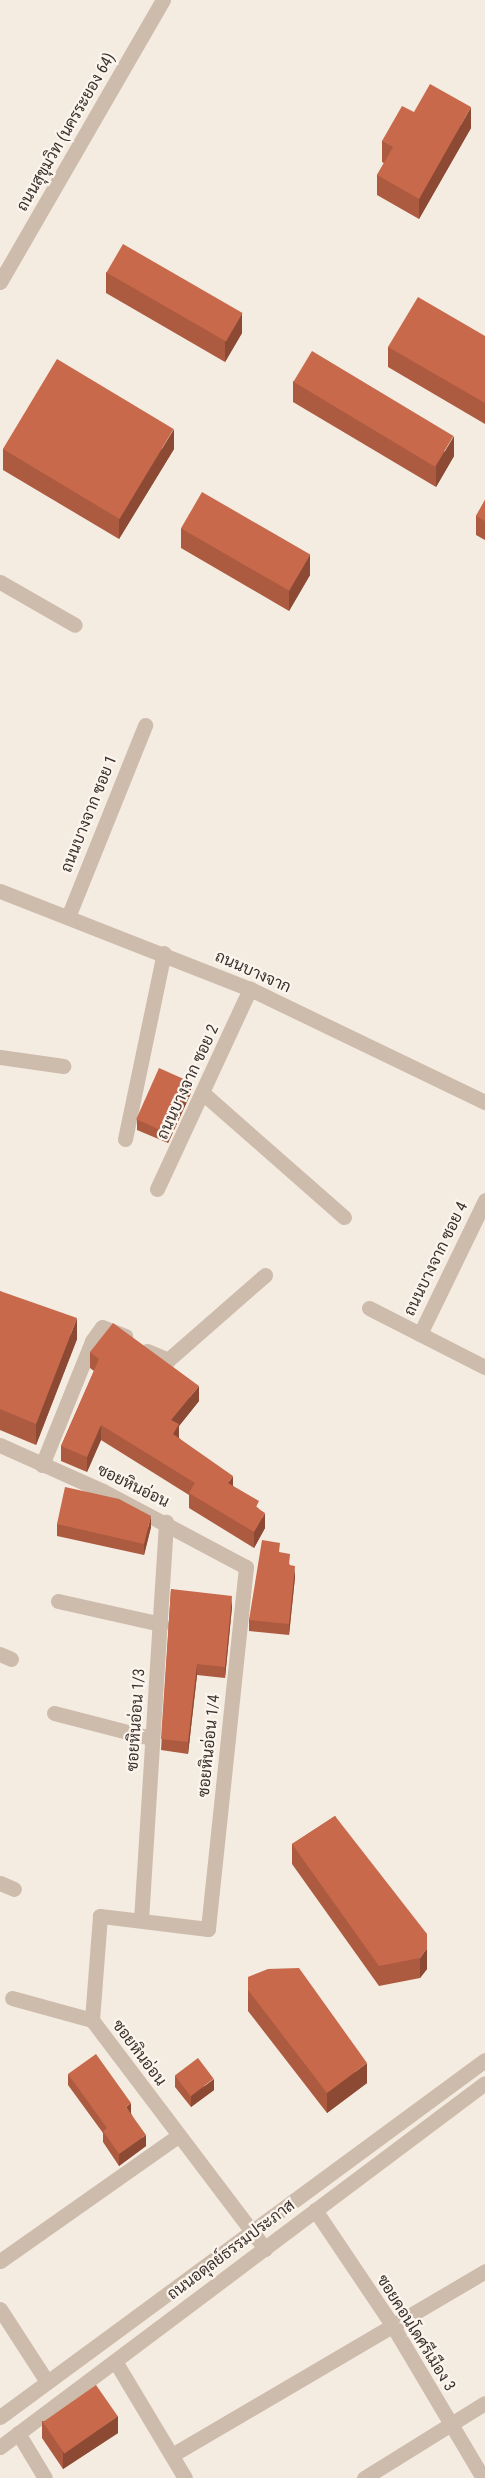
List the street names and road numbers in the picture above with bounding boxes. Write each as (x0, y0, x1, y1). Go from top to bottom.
street label: ถนนสุขุมวิท (นครระยอง 64) (13, 49, 119, 215)
street label: ถนนบางจาก ซอย 1 (57, 753, 121, 875)
street label: ถนนบางจาก (212, 947, 294, 997)
street label: ถนนบางจาก ซอย 2 (153, 1022, 223, 1142)
street label: ถนนบางจาก ซอย 4 (400, 1199, 472, 1319)
street label: ซอยหินอ่อน (94, 1460, 172, 1512)
street label: ซอยหินอ่อน 1/3 (123, 1668, 149, 1772)
street label: ซอยหินอ่อน 1/4 (194, 1694, 224, 1798)
street label: ซอยหินอ่อน (108, 2016, 170, 2090)
street label: ถนนอดุลย์ธรรมประภาส (163, 2196, 299, 2304)
street label: ซอยคอนโดศรีเมือง 3 (372, 2271, 460, 2395)

